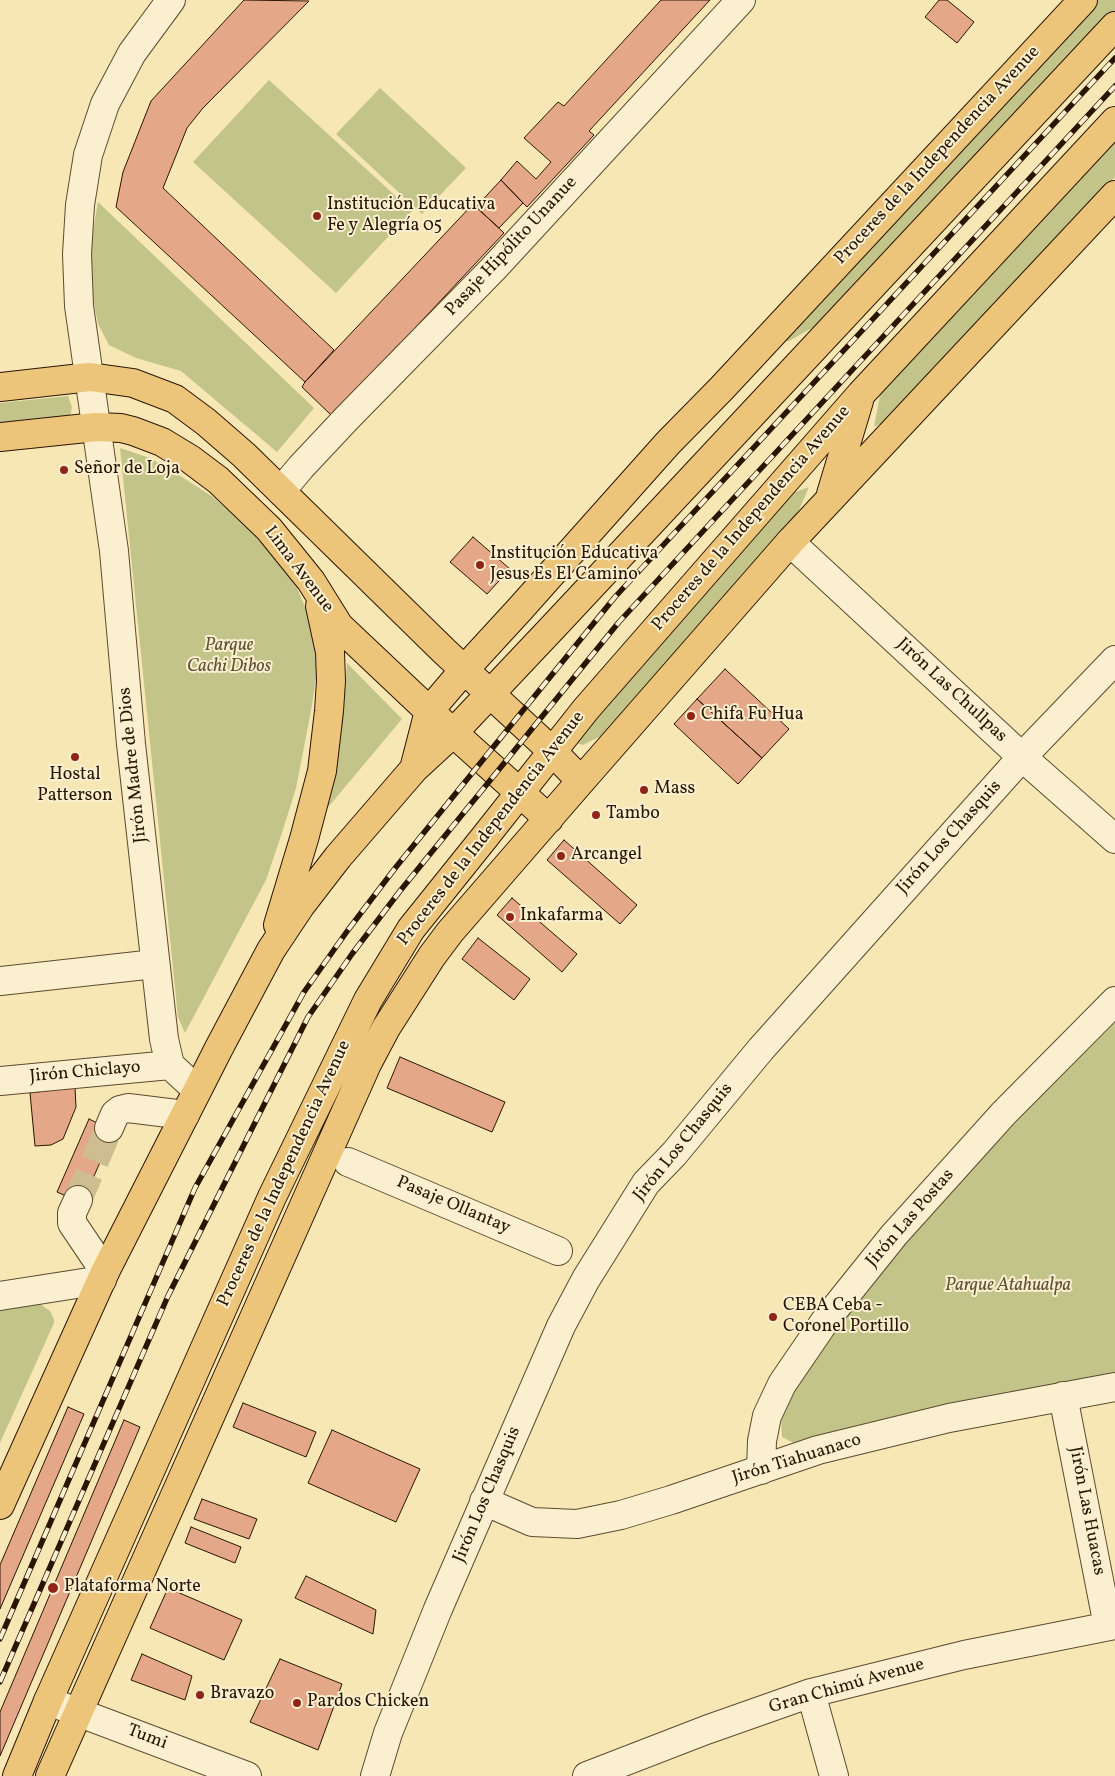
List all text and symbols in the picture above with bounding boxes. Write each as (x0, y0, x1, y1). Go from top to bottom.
street label: Proceres de la Independencia Avenue (831, 42, 1045, 270)
street label: Pasaje Hipólito Unanue (442, 173, 582, 321)
place label: Institución Educativa Fe y Alegría 05 (327, 195, 495, 238)
marker: Institución Educativa Fe y Alegría 05 (311, 210, 323, 222)
street label: Proceres de la Independencia Avenue (648, 402, 856, 636)
place label: Señor de Loja (74, 459, 180, 481)
marker: Señor de Loja (58, 464, 70, 476)
street label: Lima Avenue (258, 522, 338, 618)
place label: Institución Educativa Jesus Es El Camino (490, 544, 658, 586)
marker: Institución Educativa Jesus Es El Camino (474, 559, 486, 571)
street label: Jirón Las Chullpas (891, 634, 1011, 748)
park label: Parque Cachi Dibos (187, 636, 271, 679)
street label: Jirón Madre de Dios (115, 686, 153, 844)
place label: Chifa Fu Hua (701, 705, 804, 727)
street label: Proceres de la Independencia Avenue (394, 708, 590, 950)
marker: Chifa Fu Hua (685, 710, 697, 722)
marker: Hostal Patterson (69, 751, 81, 763)
place label: Hostal Patterson (37, 765, 113, 808)
street label: Jirón Los Chasquis (893, 777, 1007, 899)
place label: Mass (654, 779, 695, 801)
marker: Mass (638, 784, 650, 796)
place label: Tambo (606, 804, 660, 826)
marker: Tambo (590, 809, 602, 821)
place label: Arcangel (571, 845, 642, 867)
marker: Arcangel (555, 850, 567, 862)
place label: Inkafarma (520, 906, 603, 928)
marker: Inkafarma (504, 911, 516, 923)
street label: Proceres de la Independencia Avenue (214, 1037, 356, 1311)
street label: Jirón Chiclayo (29, 1057, 141, 1089)
street label: Jirón Los Chasquis (630, 1079, 738, 1207)
street label: Jirón Las Postas (862, 1165, 960, 1273)
street label: Pasaje Ollantay (393, 1172, 513, 1240)
park label: Parque Atahualpa (945, 1276, 1071, 1298)
place label: CEBA Ceba - Coronel Portillo (783, 1296, 909, 1338)
marker: CEBA Ceba - Coronel Portillo (767, 1311, 779, 1323)
street label: Jirón Los Chasquis (450, 1424, 526, 1566)
street label: Jirón Tiahuanaco (730, 1430, 864, 1490)
street label: Jirón Las Huacas (1063, 1445, 1109, 1577)
place label: Plataforma Norte (64, 1577, 201, 1599)
marker: Plataforma Norte (46, 1581, 60, 1595)
street label: Gran Chimú Avenue (767, 1655, 927, 1719)
place label: Bravazo (210, 1684, 274, 1706)
marker: Bravazo (194, 1689, 206, 1701)
place label: Pardos Chicken (307, 1692, 429, 1714)
marker: Pardos Chicken (291, 1697, 303, 1709)
street label: Tumi (124, 1721, 170, 1755)

